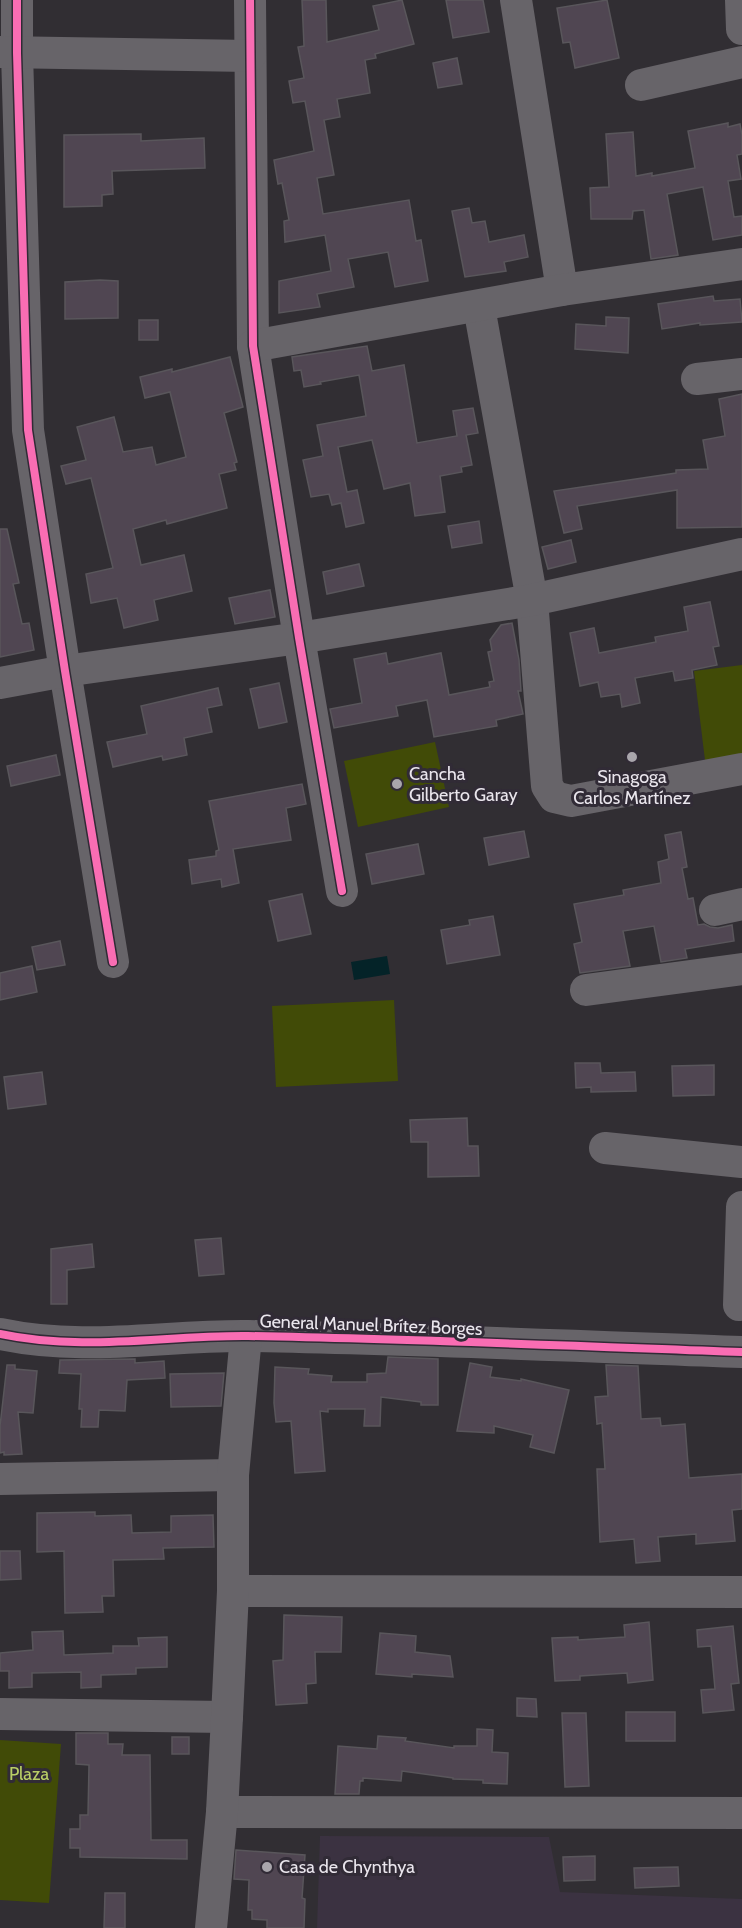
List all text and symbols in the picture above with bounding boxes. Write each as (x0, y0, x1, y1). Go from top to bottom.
marker: Sinagoga Carlos Martínez (625, 750, 639, 764)
place label: Cancha Gilberto Garay (409, 763, 518, 806)
place label: Sinagoga Carlos Martínez (573, 766, 691, 809)
marker: Cancha Gilberto Garay (390, 777, 404, 791)
street label: General Manuel Brítez Borges (259, 1310, 483, 1340)
park label: Plaza (9, 1763, 49, 1785)
place label: Casa de Chynthya (279, 1856, 415, 1878)
marker: Casa de Chynthya (260, 1860, 274, 1874)

